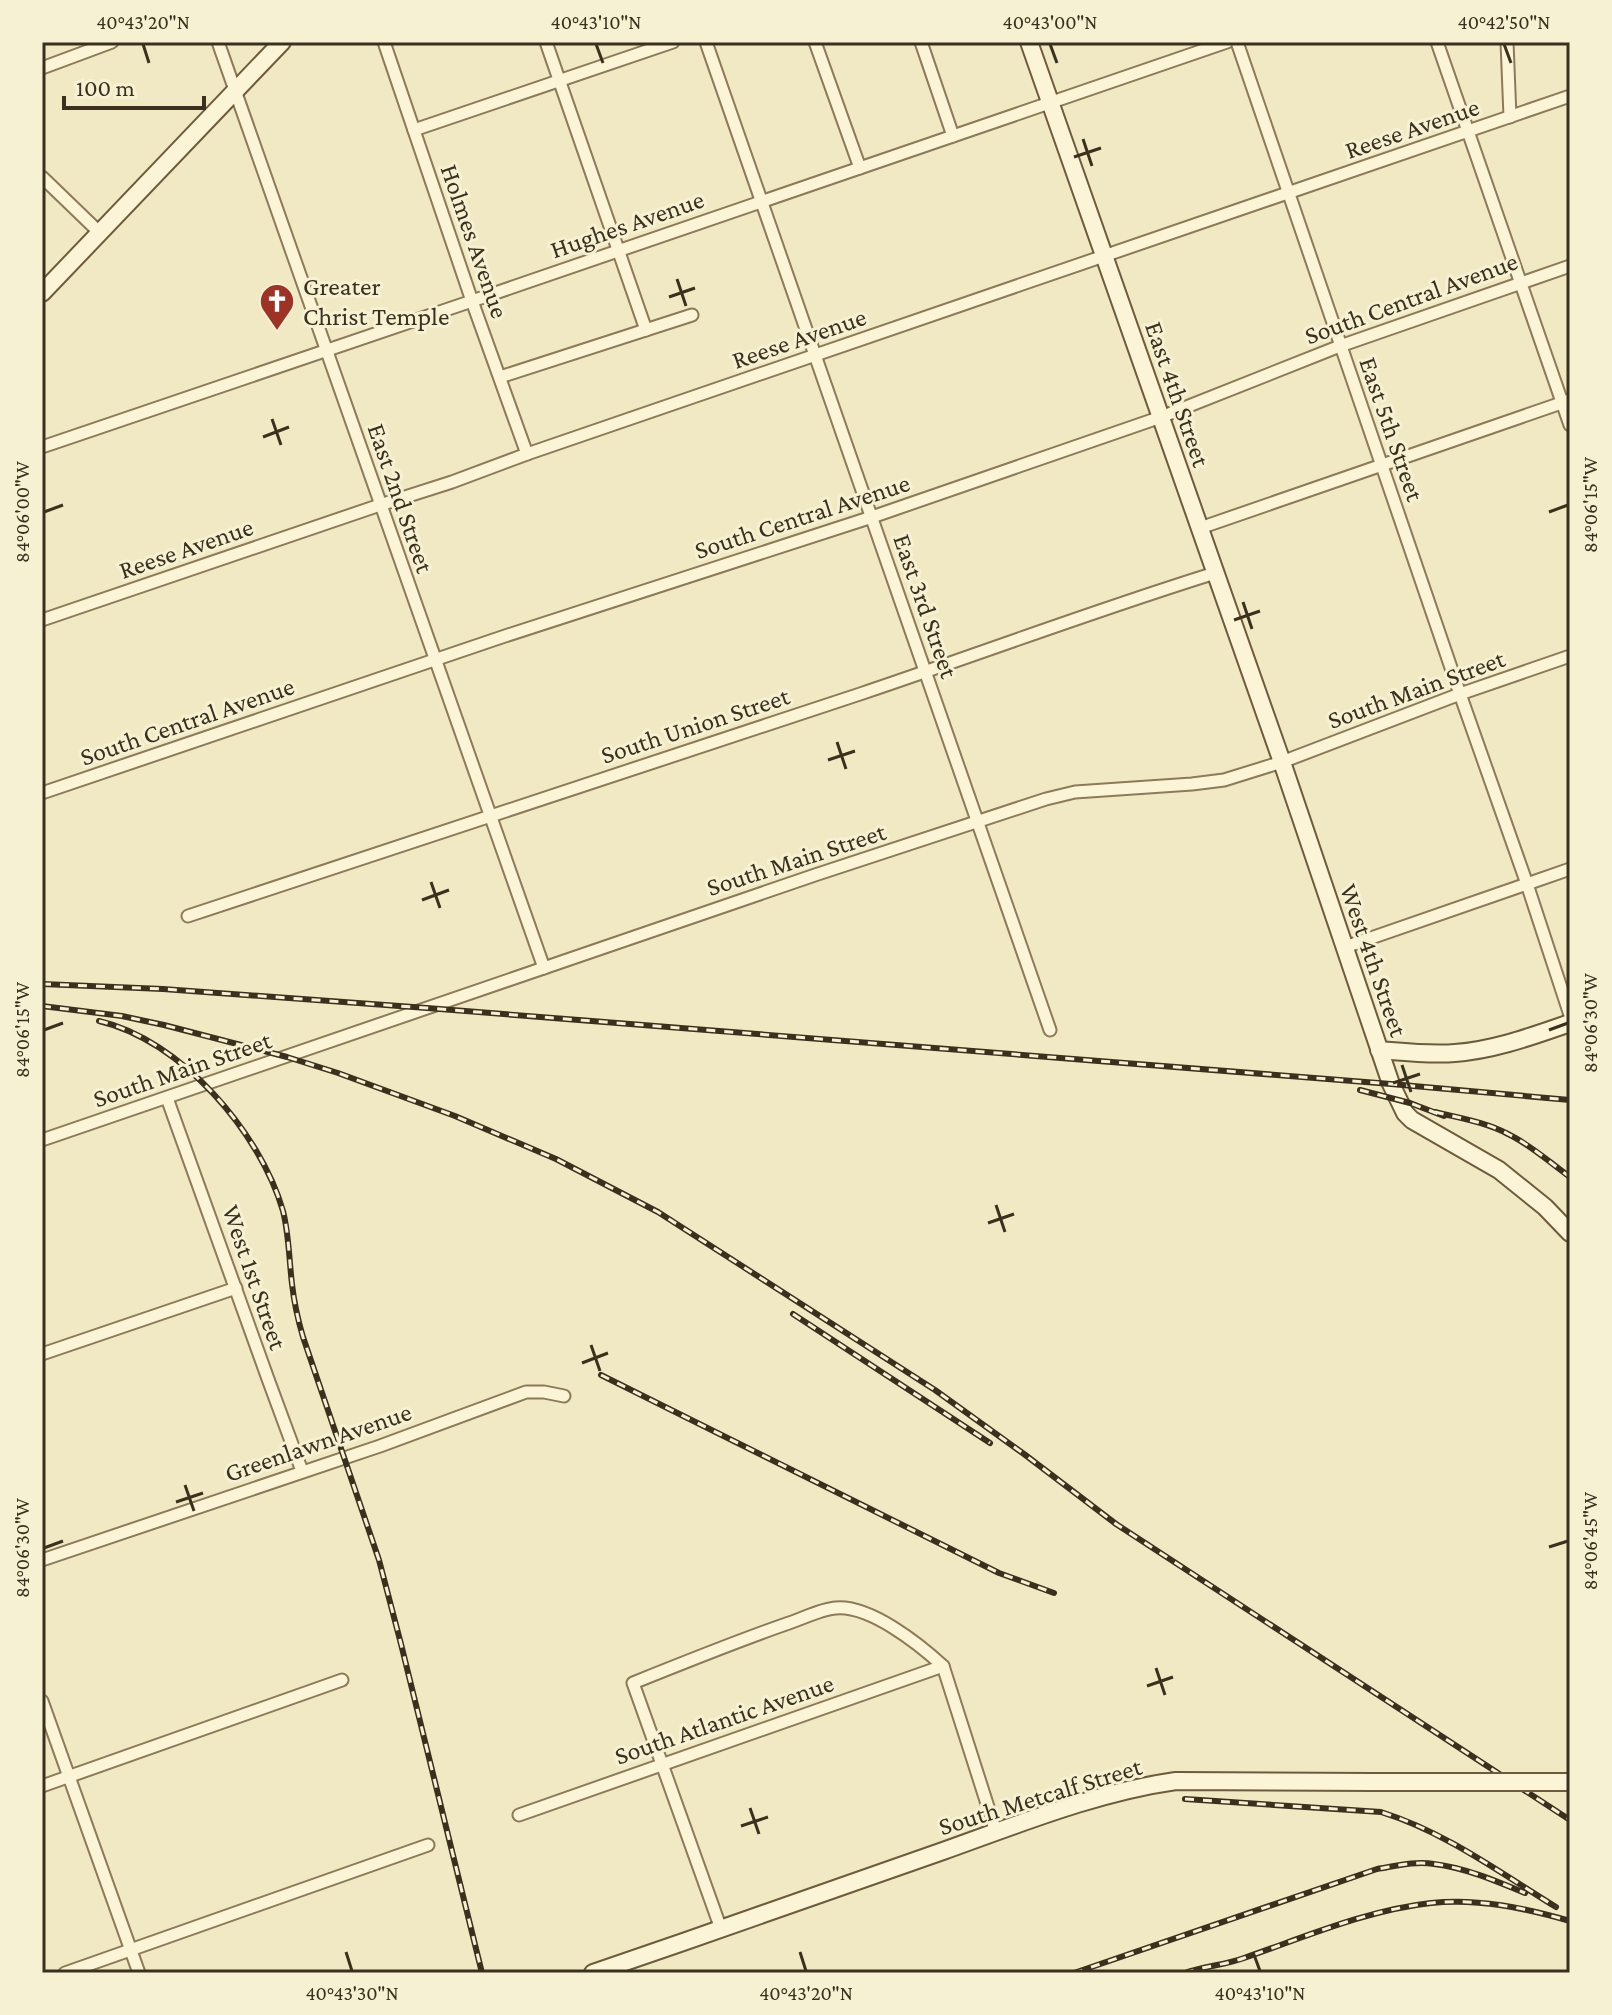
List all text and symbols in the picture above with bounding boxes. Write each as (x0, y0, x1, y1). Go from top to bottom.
text: 40°43'20"N (96, 11, 190, 33)
text: 40°43'10"N (551, 11, 642, 33)
text: 40°43'00"N (1003, 11, 1097, 33)
text: 40°42'50"N (1458, 11, 1550, 33)
scale bar (64, 60, 204, 110)
text: 100 m (76, 74, 135, 101)
street label: Reese Avenue (1341, 92, 1483, 165)
street label: Holmes Avenue (435, 160, 514, 322)
street label: Hughes Avenue (547, 185, 708, 264)
street label: South Central Avenue (1301, 246, 1522, 350)
place label: Greater Christ Temple (303, 272, 449, 331)
church icon: Greater Christ Temple (258, 282, 296, 332)
street label: Reese Avenue (728, 302, 870, 375)
street label: East 4th Street (1139, 318, 1216, 471)
street label: East 5th Street (1353, 353, 1430, 505)
street label: East 2nd Street (361, 420, 440, 577)
text: 84°06'15"W (1579, 456, 1601, 553)
text: 84°06'00"W (11, 461, 33, 563)
street label: South Central Avenue (691, 468, 913, 565)
street label: Reese Avenue (115, 512, 257, 585)
street label: East 3rd Street (887, 530, 964, 682)
street label: South Main Street (1324, 644, 1509, 735)
street label: South Central Avenue (76, 671, 298, 772)
street label: South Union Street (597, 681, 793, 770)
street label: South Main Street (703, 817, 890, 902)
street label: West 4th Street (1334, 880, 1413, 1041)
text: 84°06'30"W (1579, 972, 1601, 1073)
text: 84°06'15"W (11, 981, 33, 1078)
street label: South Main Street (89, 1025, 275, 1114)
street label: West 1st Street (216, 1201, 293, 1354)
street label: Greenlawn Avenue (221, 1397, 415, 1488)
text: 84°06'45"W (1579, 1491, 1601, 1590)
text: 84°06'30"W (11, 1497, 33, 1598)
street label: South Atlantic Avenue (611, 1668, 838, 1771)
street label: South Metcalf Street (935, 1752, 1146, 1841)
text: 40°43'30"N (305, 1982, 399, 2004)
text: 40°43'20"N (759, 1982, 853, 2004)
text: 40°43'10"N (1215, 1982, 1306, 2004)

